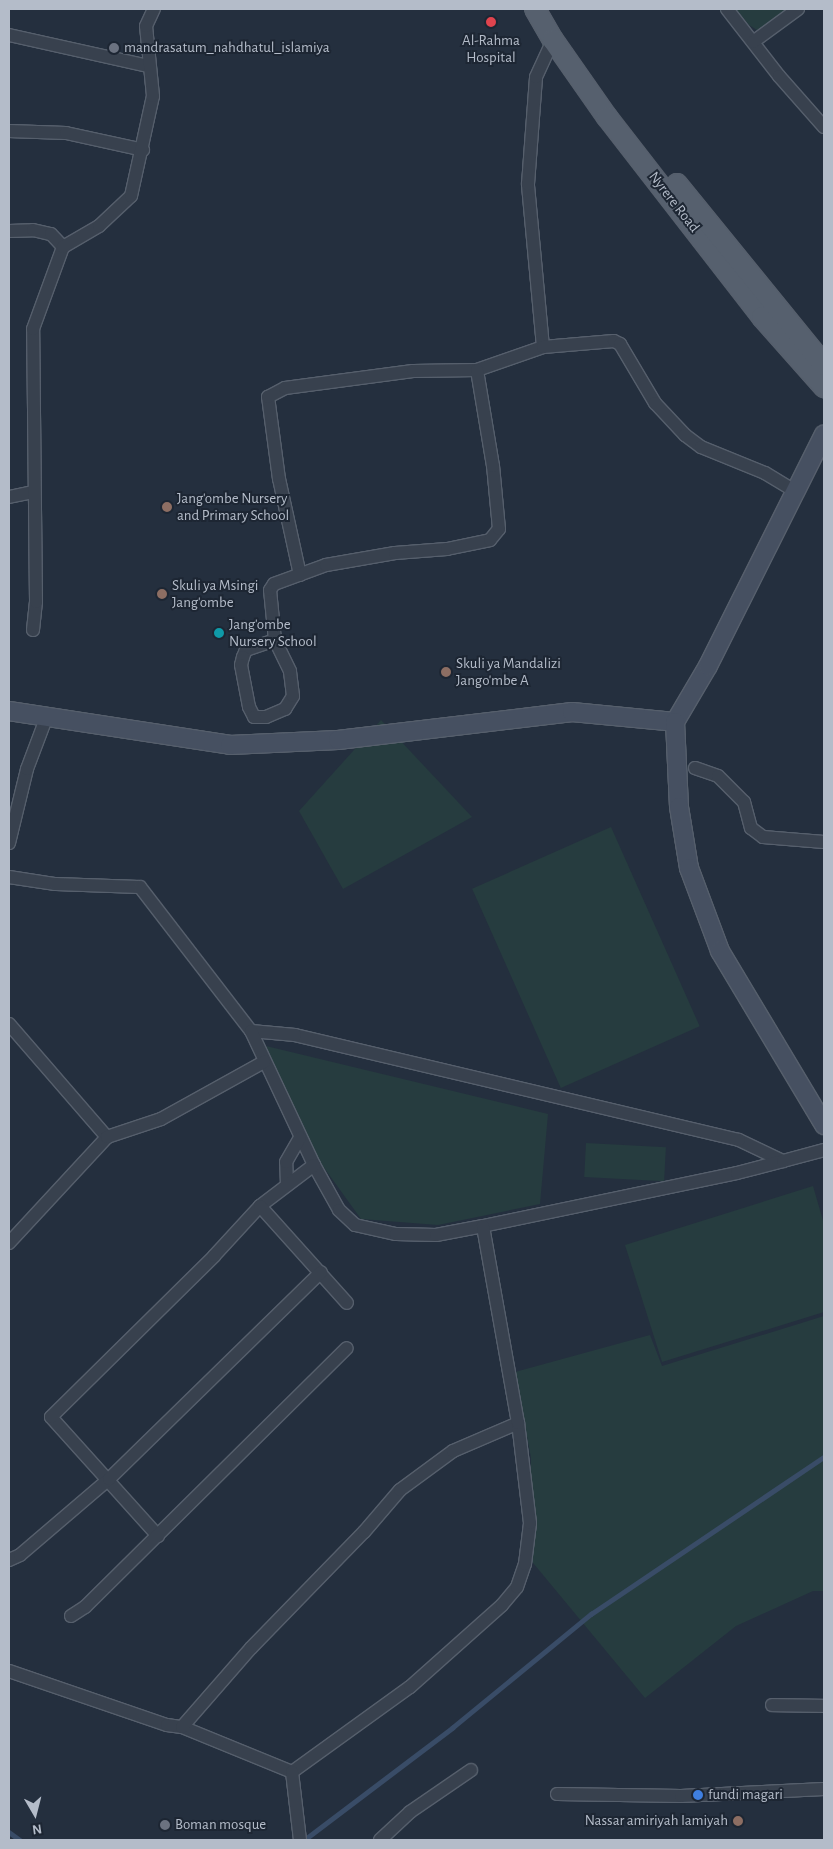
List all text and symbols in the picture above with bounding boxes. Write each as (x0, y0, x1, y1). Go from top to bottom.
marker: Al-Rahma Hospital (484, 15, 498, 29)
place label: Al-Rahma Hospital (462, 31, 520, 66)
place label: mandrasatum_nahdhatul_islamiya (124, 39, 330, 57)
marker: mandrasatum_nahdhatul_islamiya (108, 42, 120, 54)
street label: Nyrere Road (645, 168, 703, 236)
place label: Jang'ombe Nursery and Primary School (177, 489, 289, 524)
marker: Jang'ombe Nursery and Primary School (161, 501, 173, 513)
place label: Skuli ya Msingi Jang'ombe (172, 576, 258, 611)
marker: Skuli ya Msingi Jang'ombe (156, 588, 168, 600)
place label: Jang'ombe Nursery School (229, 615, 317, 650)
marker: Jang'ombe Nursery School (213, 627, 225, 639)
place label: Skuli ya Mandalizi Jango'mbe A (456, 654, 561, 689)
marker: Skuli ya Mandalizi Jango'mbe A (440, 666, 452, 678)
place label: fundi magari (708, 1786, 783, 1804)
north arrow (10, 1789, 60, 1839)
marker: fundi magari (692, 1789, 704, 1801)
place label: Nassar amiriyah Iamiyah (585, 1812, 728, 1830)
marker: Nassar amiriyah Iamiyah (732, 1815, 744, 1827)
place label: Boman mosque (175, 1816, 266, 1834)
marker: Boman mosque (159, 1819, 171, 1831)
text: N (31, 1821, 43, 1836)

